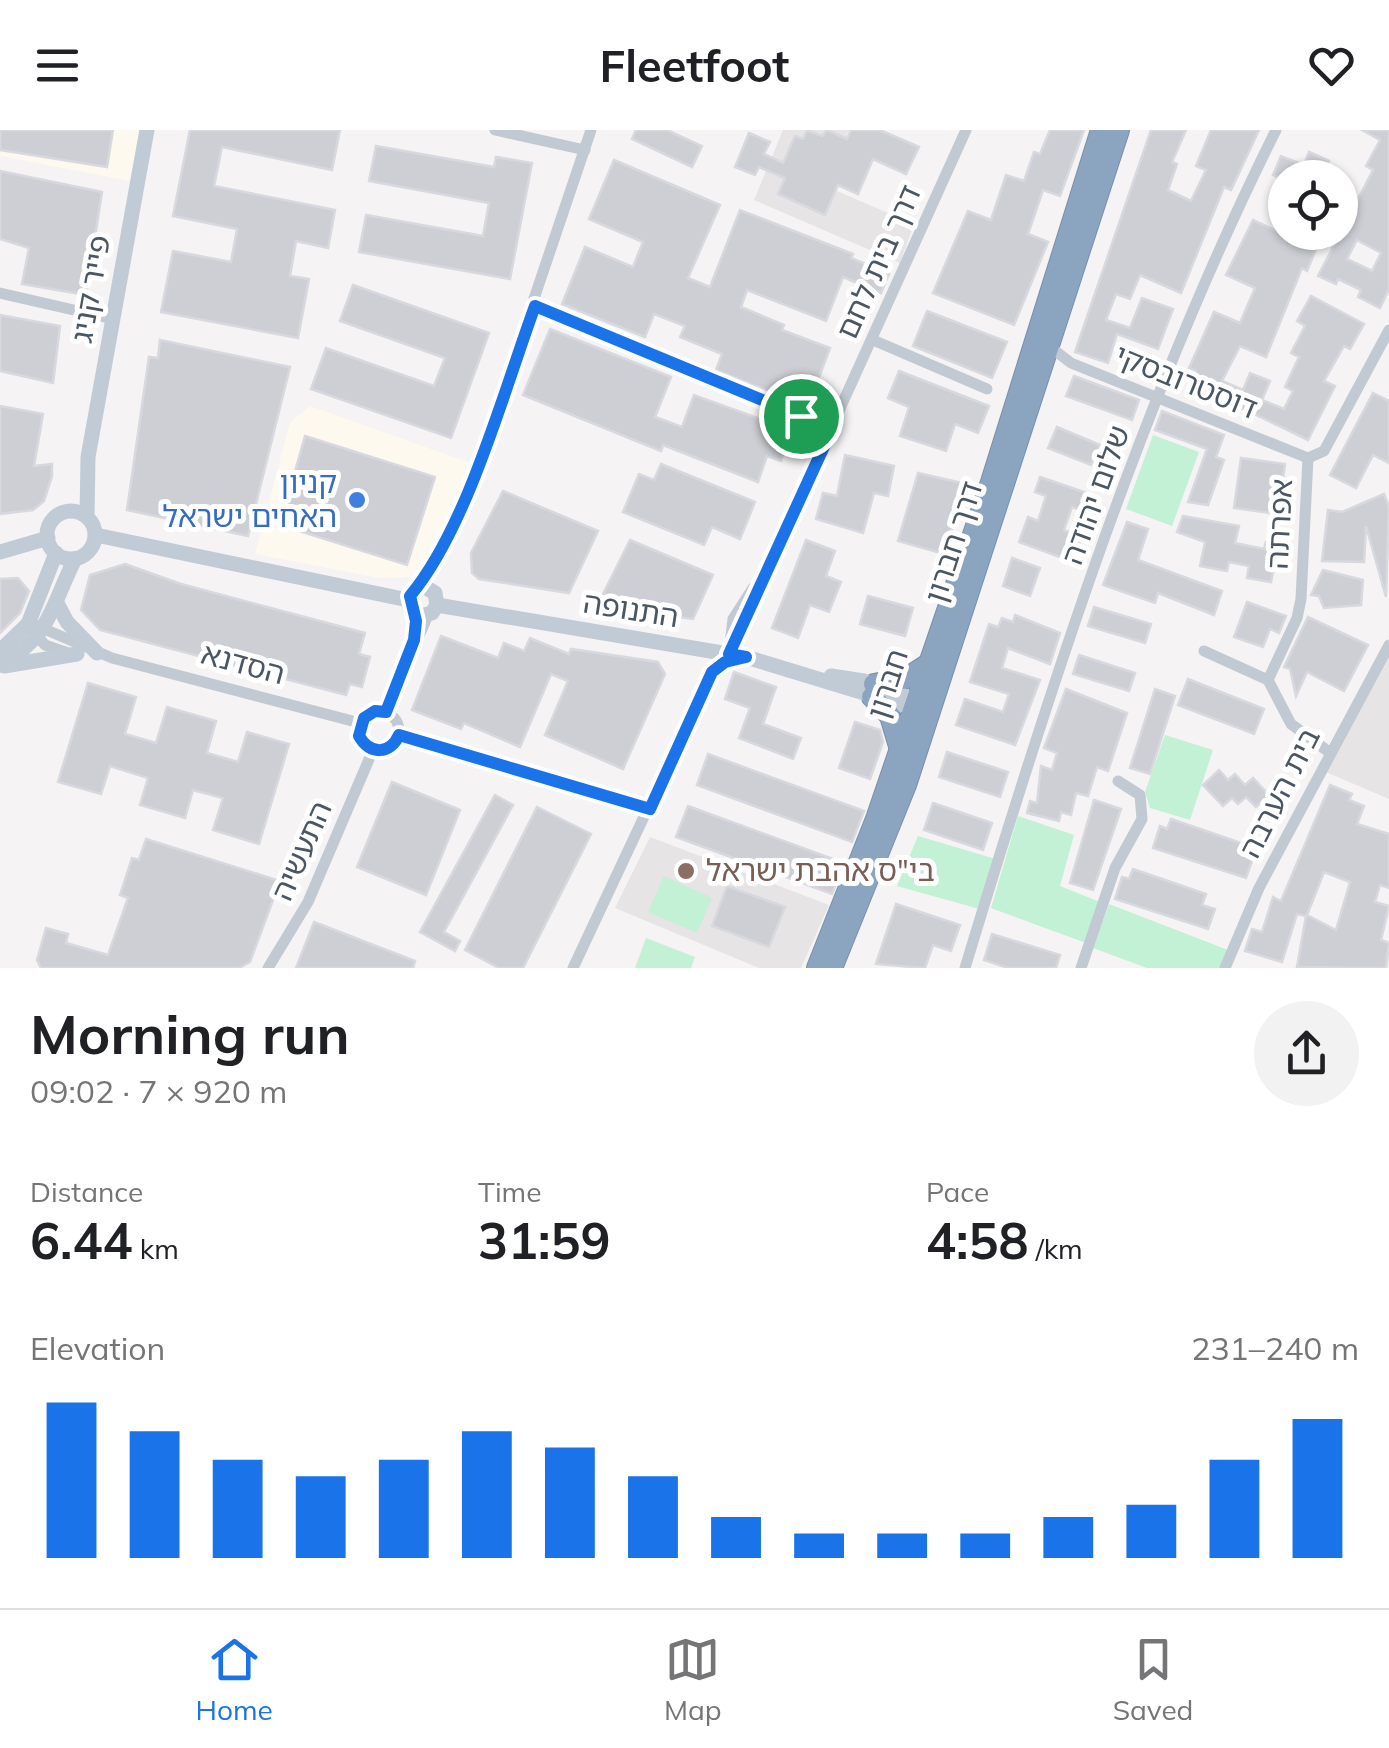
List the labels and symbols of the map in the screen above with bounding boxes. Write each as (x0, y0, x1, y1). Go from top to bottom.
street label: דרך בית לחם (827, 179, 929, 344)
street label: פייר קניג (62, 232, 118, 346)
street label: דוסטרובסקי (1109, 335, 1263, 427)
pin (759, 374, 844, 459)
street label: שלום יהודה (1052, 420, 1138, 569)
place label: קניון האחים ישראל (162, 463, 337, 535)
street label: דרך חברון (916, 476, 991, 607)
street label: אפרתה (1258, 478, 1300, 570)
marker: קניון האחים ישראל (346, 489, 368, 511)
street label: התנופה (581, 583, 682, 635)
street label: הסדנא (197, 634, 289, 692)
street label: חברון (858, 644, 916, 723)
street label: בית הערבה (1230, 721, 1328, 864)
street label: התעשיה (262, 795, 340, 906)
place label: בי"ס אהבת ישראל (706, 851, 935, 889)
marker: בי"ס אהבת ישראל (675, 860, 697, 882)

